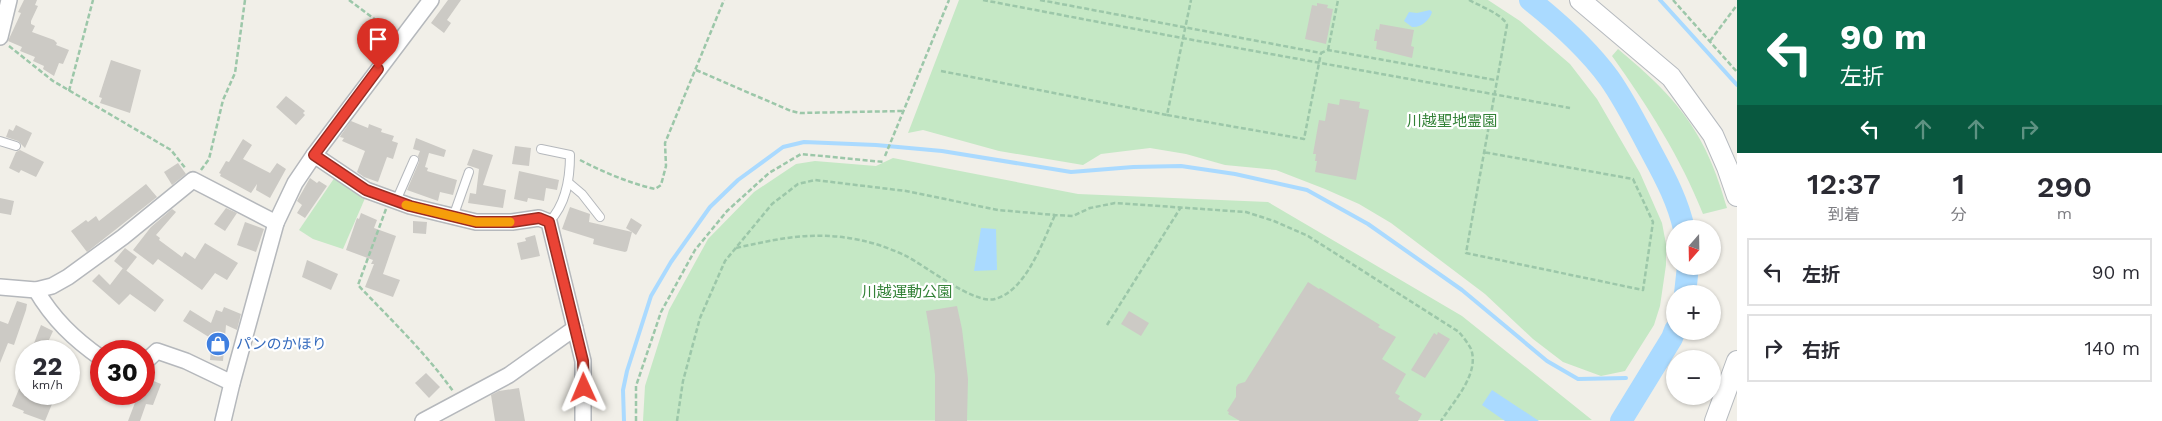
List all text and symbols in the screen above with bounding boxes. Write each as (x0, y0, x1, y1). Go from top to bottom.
text: 90 m (1840, 16, 1927, 58)
pin (357, 18, 399, 69)
icon: left (1757, 20, 1822, 85)
icon: arrive (364, 25, 392, 53)
text: 左折 (1840, 64, 1884, 89)
park label: 川越聖地霊園 (1407, 112, 1497, 130)
icon: left (1856, 115, 1884, 143)
icon: ahead (1909, 115, 1937, 143)
icon: ahead (1962, 115, 1990, 143)
icon: right (2015, 115, 2043, 143)
text: 12:37 (1807, 166, 1881, 201)
text: 1 (1952, 166, 1965, 201)
text: 290 (2037, 169, 2092, 204)
text: m (2057, 204, 2072, 223)
text: 到着 (1828, 205, 1860, 224)
text: 分 (1951, 205, 1967, 224)
north arrow (1666, 220, 1721, 275)
map controls (1666, 220, 1721, 405)
icon: left (1759, 258, 1787, 286)
text: 90 m (2092, 261, 2140, 284)
text: 左折 (1802, 263, 1840, 286)
park label: 川越運動公園 (862, 283, 952, 301)
button: + (1666, 285, 1721, 340)
shop icon: パンのかほり (205, 331, 231, 357)
icon: right (1759, 334, 1787, 362)
place label: パンのかほり (236, 335, 327, 353)
text: 140 m (2085, 337, 2140, 360)
text: 右折 (1802, 339, 1840, 362)
speed limit sign: 30 (90, 340, 155, 405)
button: − (1666, 350, 1721, 405)
text: 22 (33, 352, 62, 381)
position arrow (557, 361, 609, 413)
text: km/h (32, 378, 63, 392)

